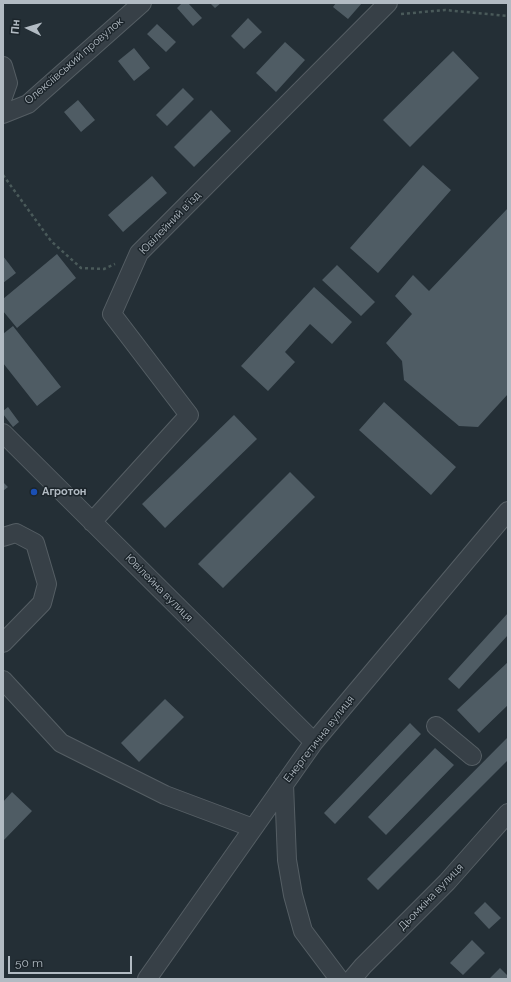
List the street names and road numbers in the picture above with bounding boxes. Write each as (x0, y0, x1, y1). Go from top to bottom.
street label: Олексіївський провулок (22, 15, 126, 107)
street label: Ювілейний в'їзд (137, 189, 203, 257)
street label: Ювілейна вулиця (122, 551, 196, 625)
street label: Енергетична вулиця (281, 693, 357, 785)
street label: Дьомкіна вулиця (396, 861, 466, 933)

